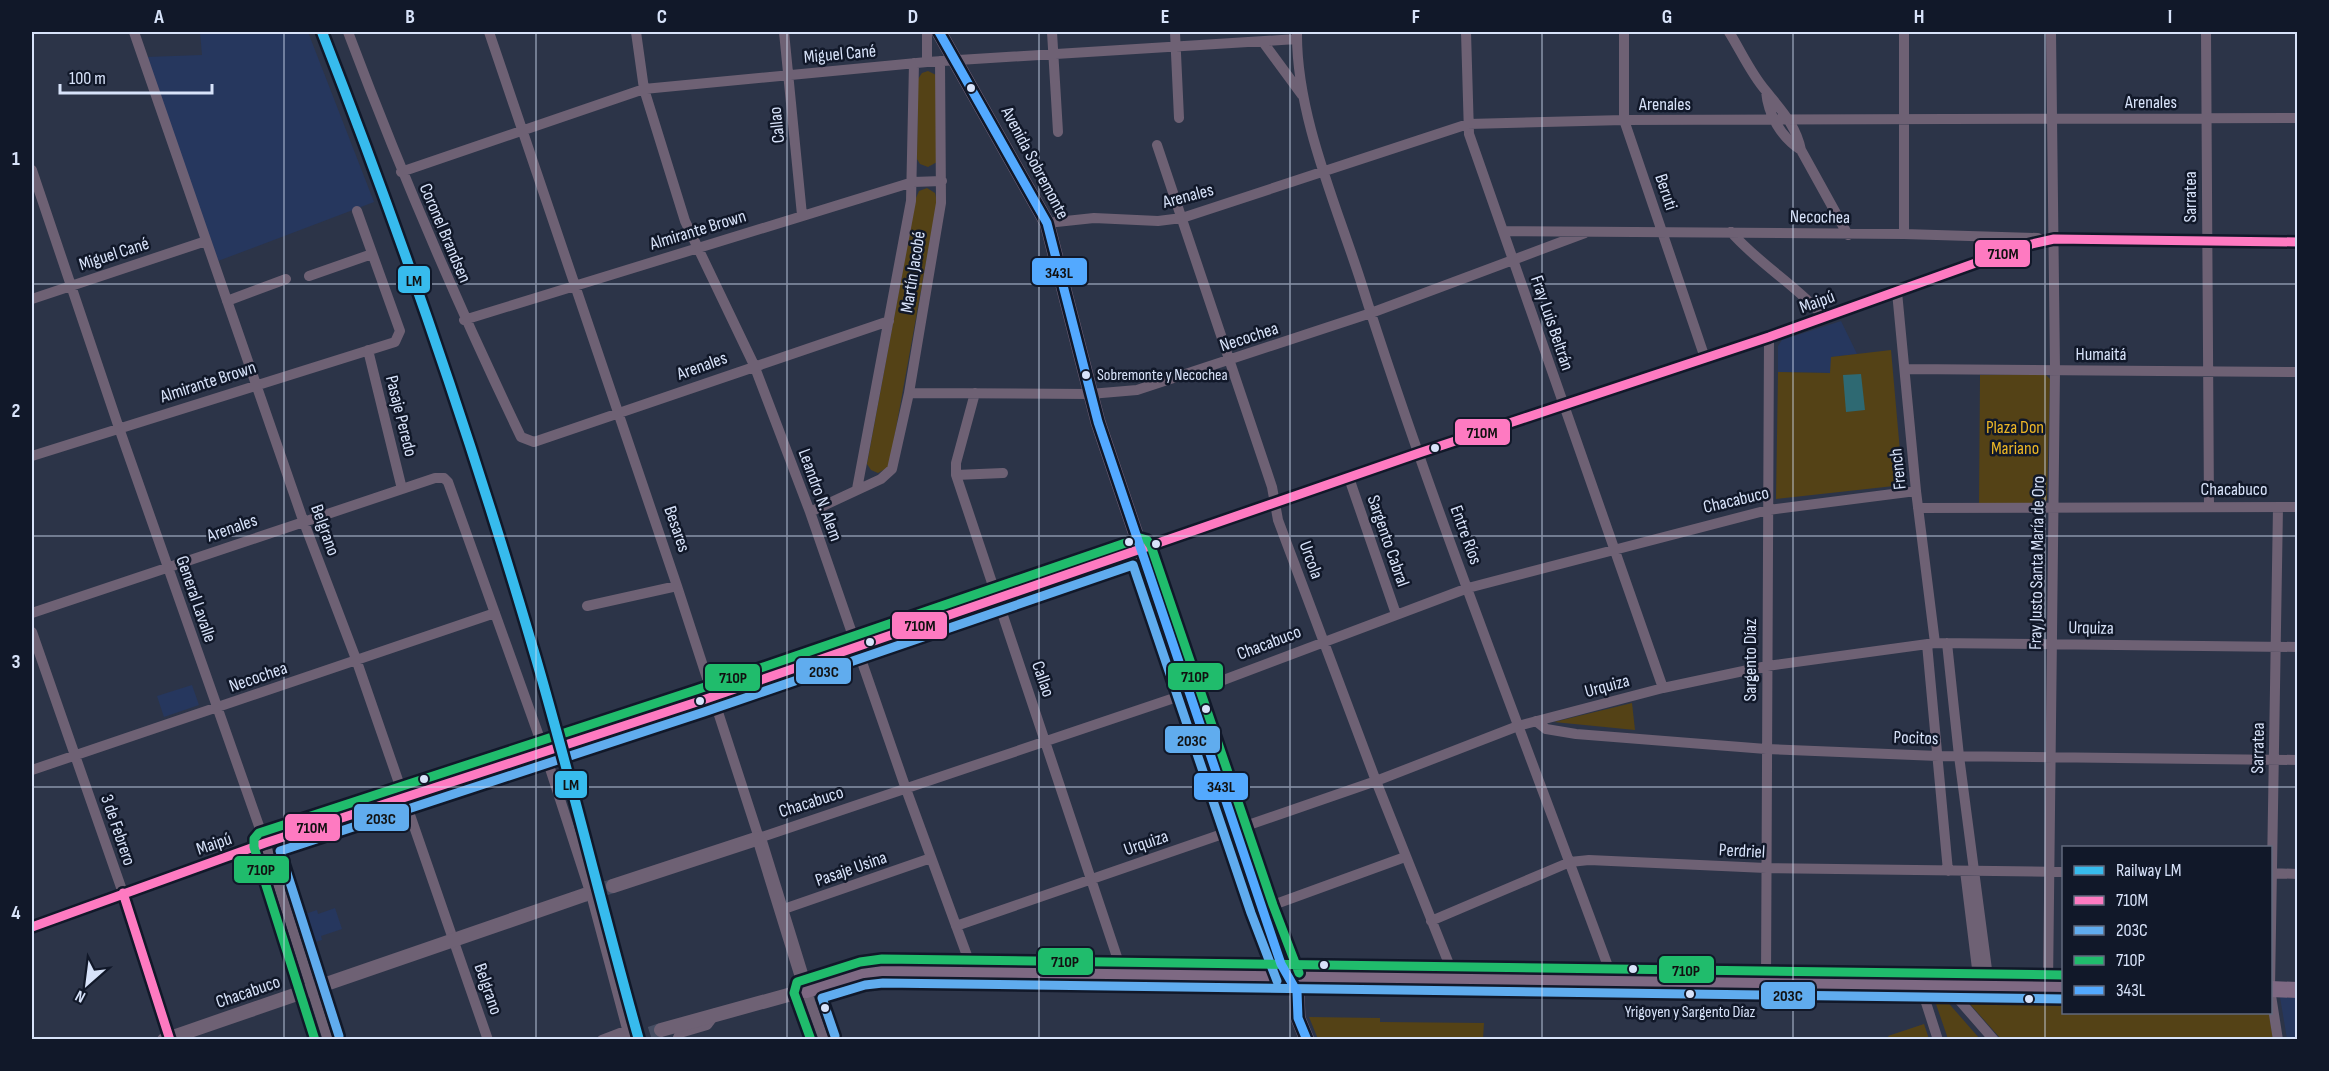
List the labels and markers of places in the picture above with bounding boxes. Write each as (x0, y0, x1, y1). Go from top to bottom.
unlabelled marker (965, 82, 977, 94)
place label: Sobremonte y Necochea (1097, 366, 1228, 385)
marker: Sobremonte y Necochea (1080, 369, 1092, 381)
unlabelled marker (1429, 442, 1441, 454)
unlabelled marker (1123, 536, 1135, 548)
unlabelled marker (1150, 538, 1162, 550)
unlabelled marker (864, 636, 876, 648)
unlabelled marker (694, 695, 706, 707)
unlabelled marker (1200, 703, 1212, 715)
unlabelled marker (418, 773, 430, 785)
unlabelled marker (1318, 959, 1330, 971)
unlabelled marker (1627, 963, 1639, 975)
marker: Yrigoyen y Sargento Díaz (1684, 988, 1696, 1000)
unlabelled marker (2023, 993, 2035, 1005)
unlabelled marker (819, 1002, 831, 1014)
place label: Yrigoyen y Sargento Díaz (1625, 1003, 1756, 1022)

